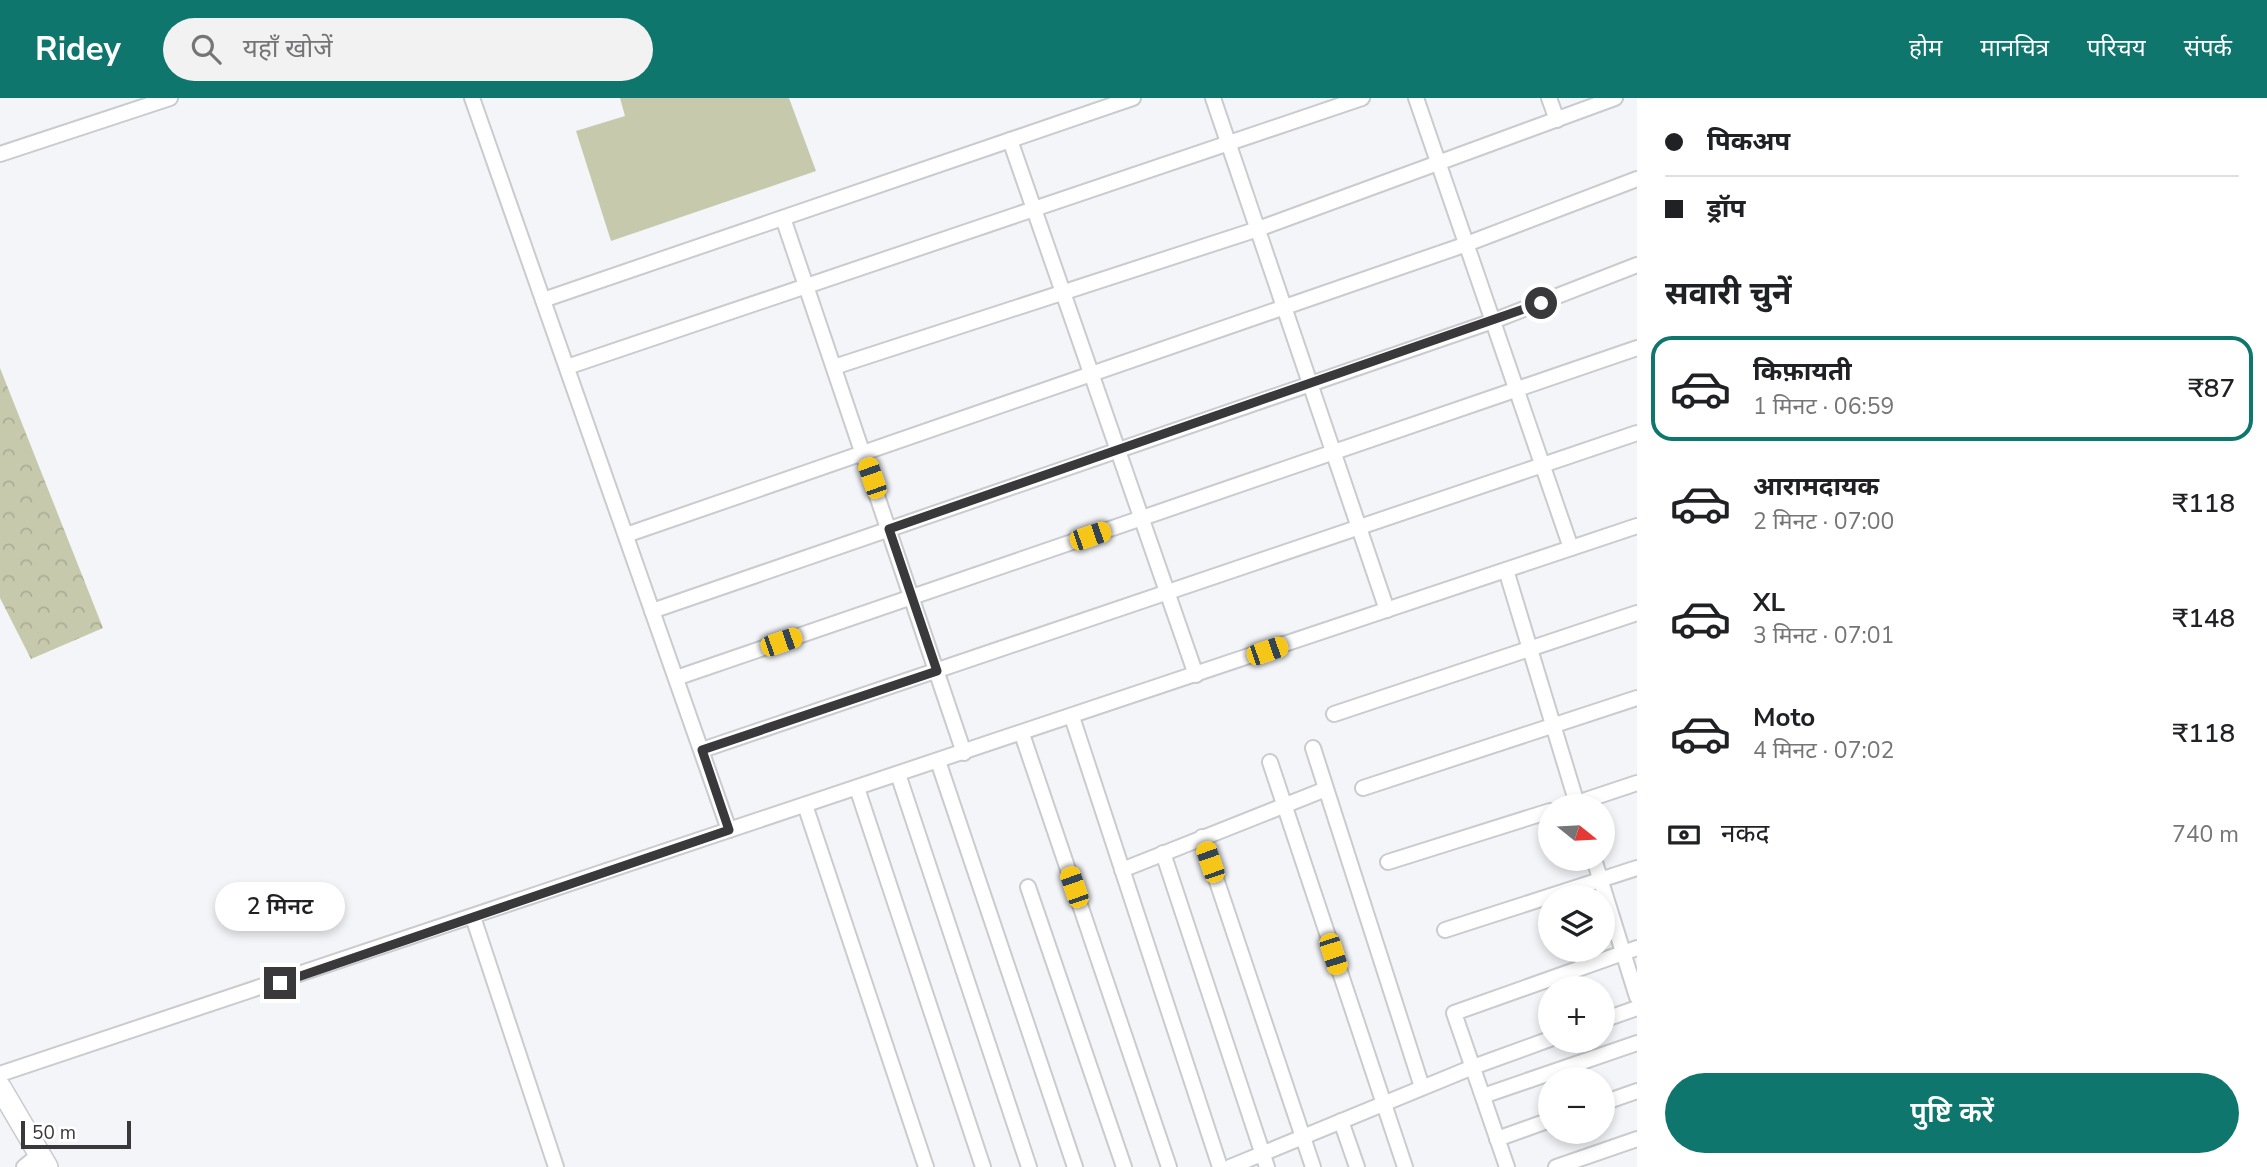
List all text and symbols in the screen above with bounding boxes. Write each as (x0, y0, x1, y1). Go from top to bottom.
search box (163, 18, 653, 81)
text: Ridey (35, 27, 121, 72)
icon: search (187, 30, 225, 68)
text: यहाँ खोजें (243, 31, 332, 66)
text: होम (1909, 32, 1942, 64)
text: मानचित्र (1980, 32, 2049, 64)
text: परिचय (2087, 32, 2146, 64)
text: संपर्क (2184, 32, 2232, 64)
text: पिकअप (1707, 124, 1790, 159)
text: ड्रॉप (1707, 191, 1745, 226)
text: सवारी चुनें (1665, 272, 1791, 315)
route start (1525, 287, 1557, 319)
text: किफ़ायती (1753, 354, 1852, 389)
icon: car (1669, 357, 1732, 420)
text: ₹87 (2188, 371, 2235, 406)
text: 1 मिनट · 06:59 (1753, 391, 1894, 422)
car (856, 455, 889, 501)
text: आरामदायक (1753, 469, 1879, 504)
icon: car (1669, 472, 1732, 535)
text: ₹118 (2173, 486, 2235, 521)
text: 2 मिनट · 07:00 (1753, 506, 1894, 537)
car (1067, 519, 1114, 553)
text: XL (1753, 585, 1785, 620)
icon: car (1669, 587, 1732, 650)
text: ₹148 (2173, 601, 2235, 636)
text: 3 मिनट · 07:01 (1753, 620, 1894, 651)
car (758, 625, 805, 659)
car (1244, 634, 1291, 668)
text: Moto (1753, 700, 1815, 735)
icon: car (1669, 702, 1732, 765)
text: ₹118 (2173, 716, 2235, 751)
text: 4 मिनट · 07:02 (1753, 735, 1894, 766)
north arrow (1538, 794, 1615, 872)
map controls (1538, 794, 1615, 1144)
icon: cash (1665, 816, 1703, 854)
text: नकद (1721, 816, 1769, 851)
text: 740 m (2172, 819, 2239, 850)
car (1194, 839, 1227, 885)
car (1058, 864, 1091, 910)
callout: 2 मिनट (215, 882, 345, 930)
button: layers (1538, 885, 1615, 962)
text: 2 मिनट (247, 891, 313, 922)
car (1317, 931, 1350, 977)
route end (264, 967, 296, 999)
button: + (1538, 976, 1615, 1053)
button: − (1538, 1067, 1615, 1144)
button: पुष्टि करें (1665, 1073, 2239, 1153)
scale bar (21, 1118, 131, 1150)
text: 50 m (32, 1120, 76, 1146)

